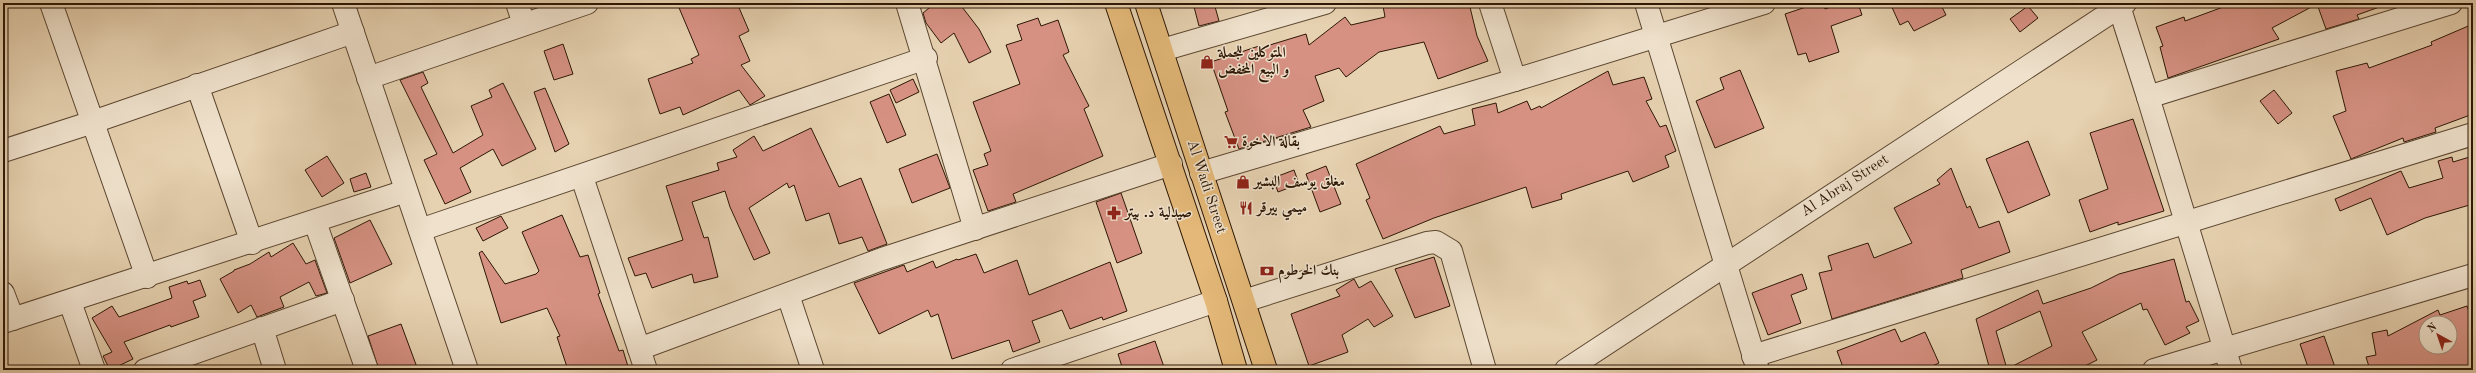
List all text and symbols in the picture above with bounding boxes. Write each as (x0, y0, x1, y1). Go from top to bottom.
place label: المتوكلين للجملة و البيع المخفض (1217, 44, 1289, 83)
shop icon: المتوكلين للجملة و البيع المخفض (1199, 54, 1215, 70)
supermarket icon: بقالة الاخوة (1223, 134, 1239, 150)
place label: بقالة الاخوة (1242, 134, 1300, 150)
street label: Al Wadi Street (1184, 138, 1228, 236)
street label: Al Abraj Street (1798, 152, 1892, 220)
shop icon: مغلق يوسف البشير (1235, 174, 1251, 190)
place label: مغلق يوسف البشير (1252, 174, 1345, 190)
restaurant icon: ميمي بيرقر (1238, 200, 1254, 216)
place label: ميمي بيرقر (1255, 201, 1307, 221)
pharmacy icon: صيدلية د. بيتر (1106, 205, 1122, 221)
place label: صيدلية د. بيتر (1123, 205, 1192, 221)
bank icon: بنك الخرطوم (1259, 263, 1275, 279)
place label: بنك الخرطوم (1278, 263, 1339, 283)
north arrow (2418, 315, 2458, 355)
text: N (2426, 321, 2440, 335)

